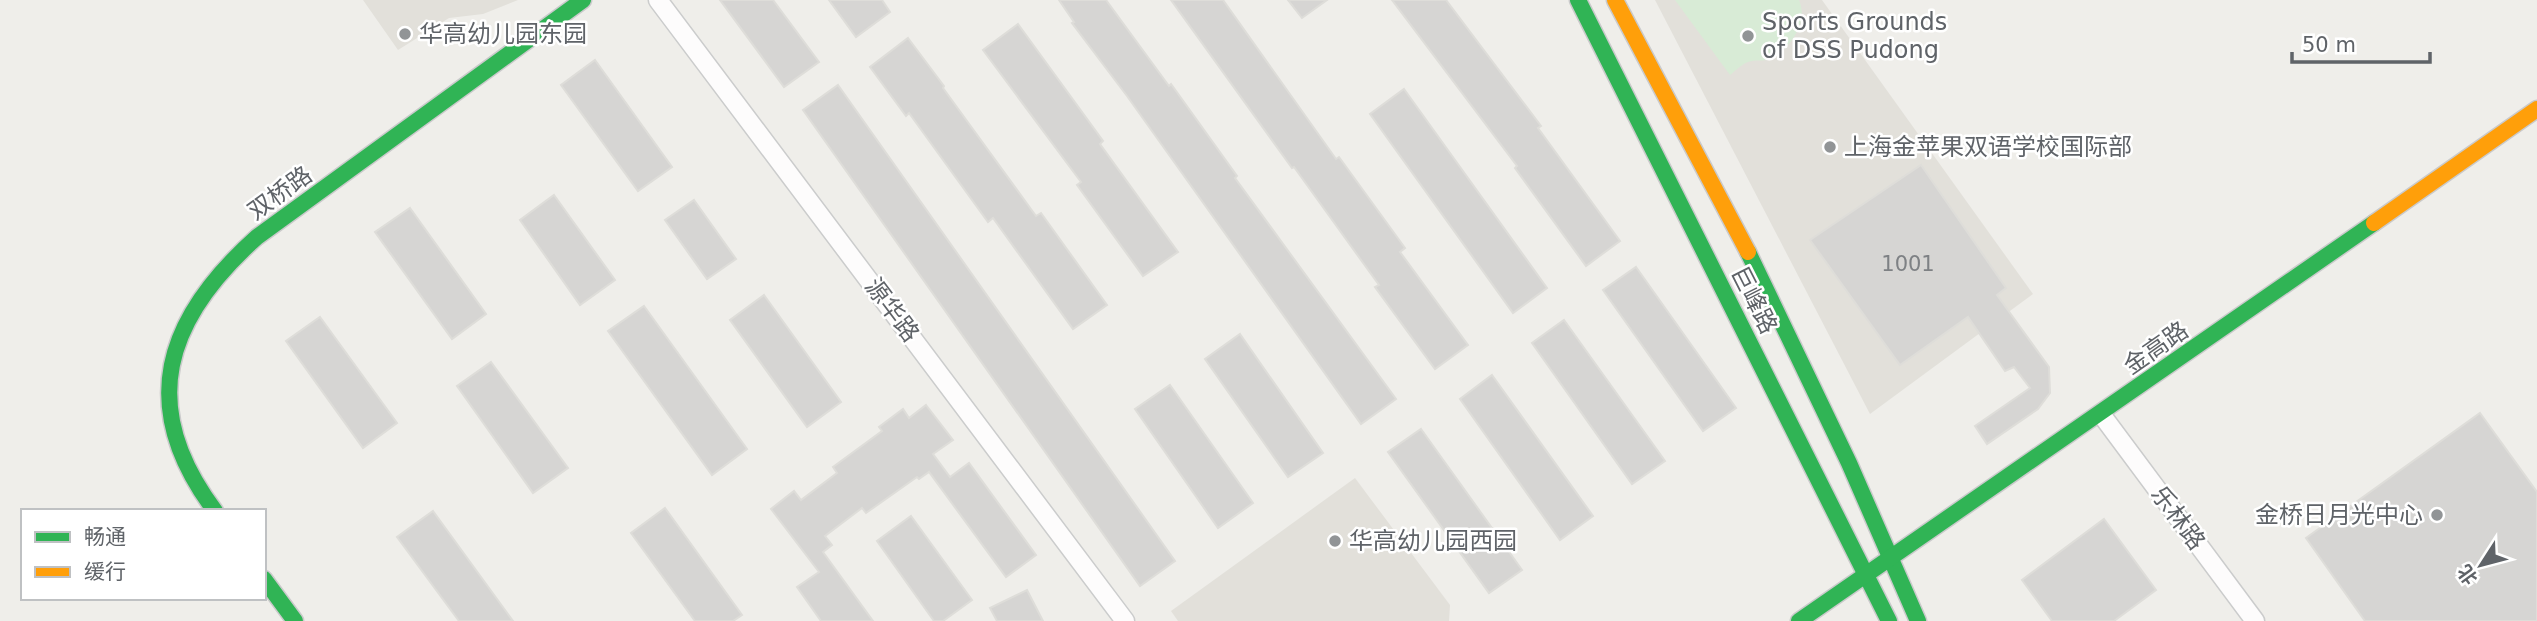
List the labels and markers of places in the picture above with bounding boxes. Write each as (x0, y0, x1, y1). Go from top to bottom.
place label: Sports Grounds of DSS Pudong (1762, 8, 1947, 64)
place label: 华高幼儿园东园 (419, 20, 587, 48)
marker: 华高幼儿园东园 (397, 26, 413, 42)
marker: Sports Grounds of DSS Pudong (1740, 28, 1756, 44)
place label: 上海金苹果双语学校国际部 (1844, 133, 2132, 161)
marker: 上海金苹果双语学校国际部 (1822, 139, 1838, 155)
place label: 金桥日月光中心 (2255, 501, 2423, 529)
marker: 金桥日月光中心 (2429, 507, 2445, 523)
place label: 华高幼儿园西园 (1349, 527, 1517, 555)
marker: 华高幼儿园西园 (1327, 533, 1343, 549)

